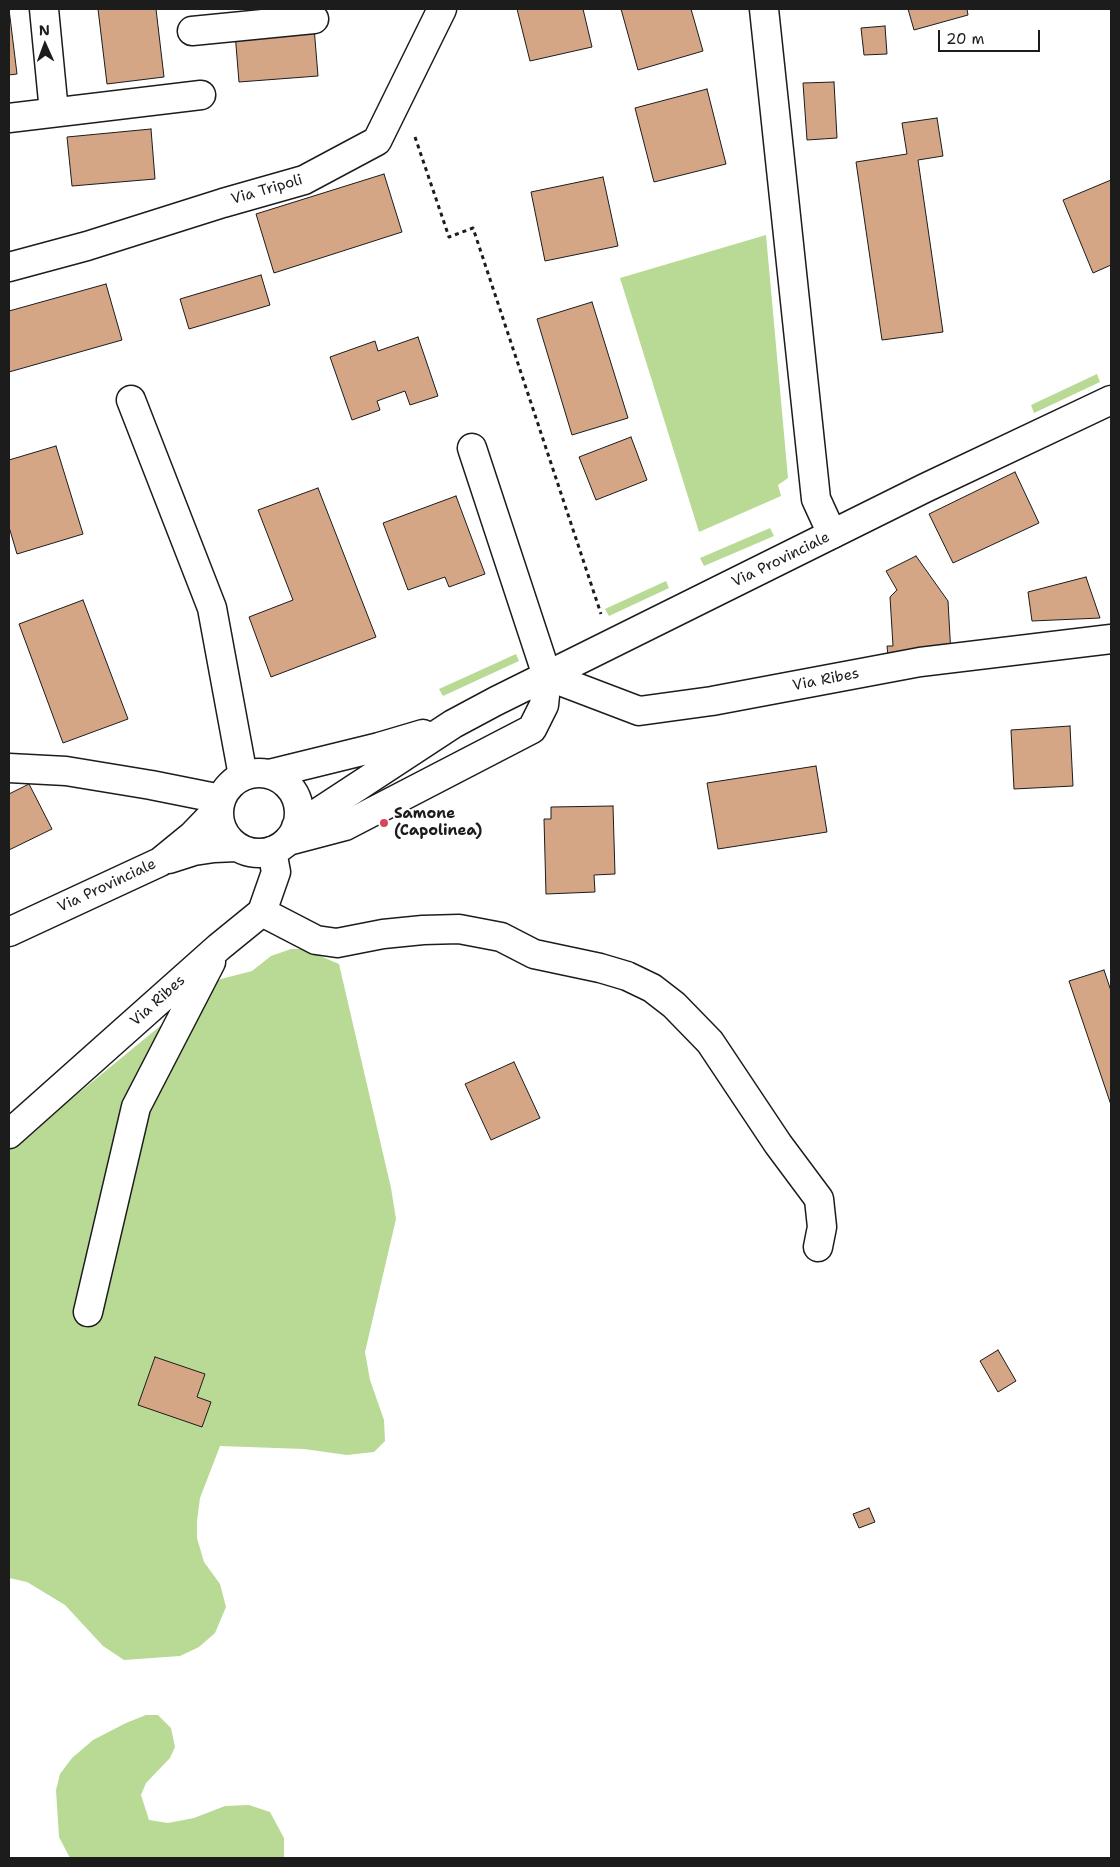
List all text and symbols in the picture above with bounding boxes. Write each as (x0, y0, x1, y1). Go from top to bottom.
north arrow (20, 20, 70, 70)
scale bar (940, 20, 1042, 52)
text: N (39, 21, 50, 39)
text: 20 m (946, 29, 985, 49)
street label: Via Tripoli (229, 171, 305, 209)
street label: Via Provinciale (729, 529, 833, 591)
street label: Via Ribes (791, 665, 861, 695)
place label: Samone (Capolinea) (394, 805, 482, 840)
marker: Samone (Capolinea) (378, 817, 390, 829)
street label: Via Provinciale (55, 855, 159, 917)
street label: Via Ribes (127, 972, 189, 1030)

